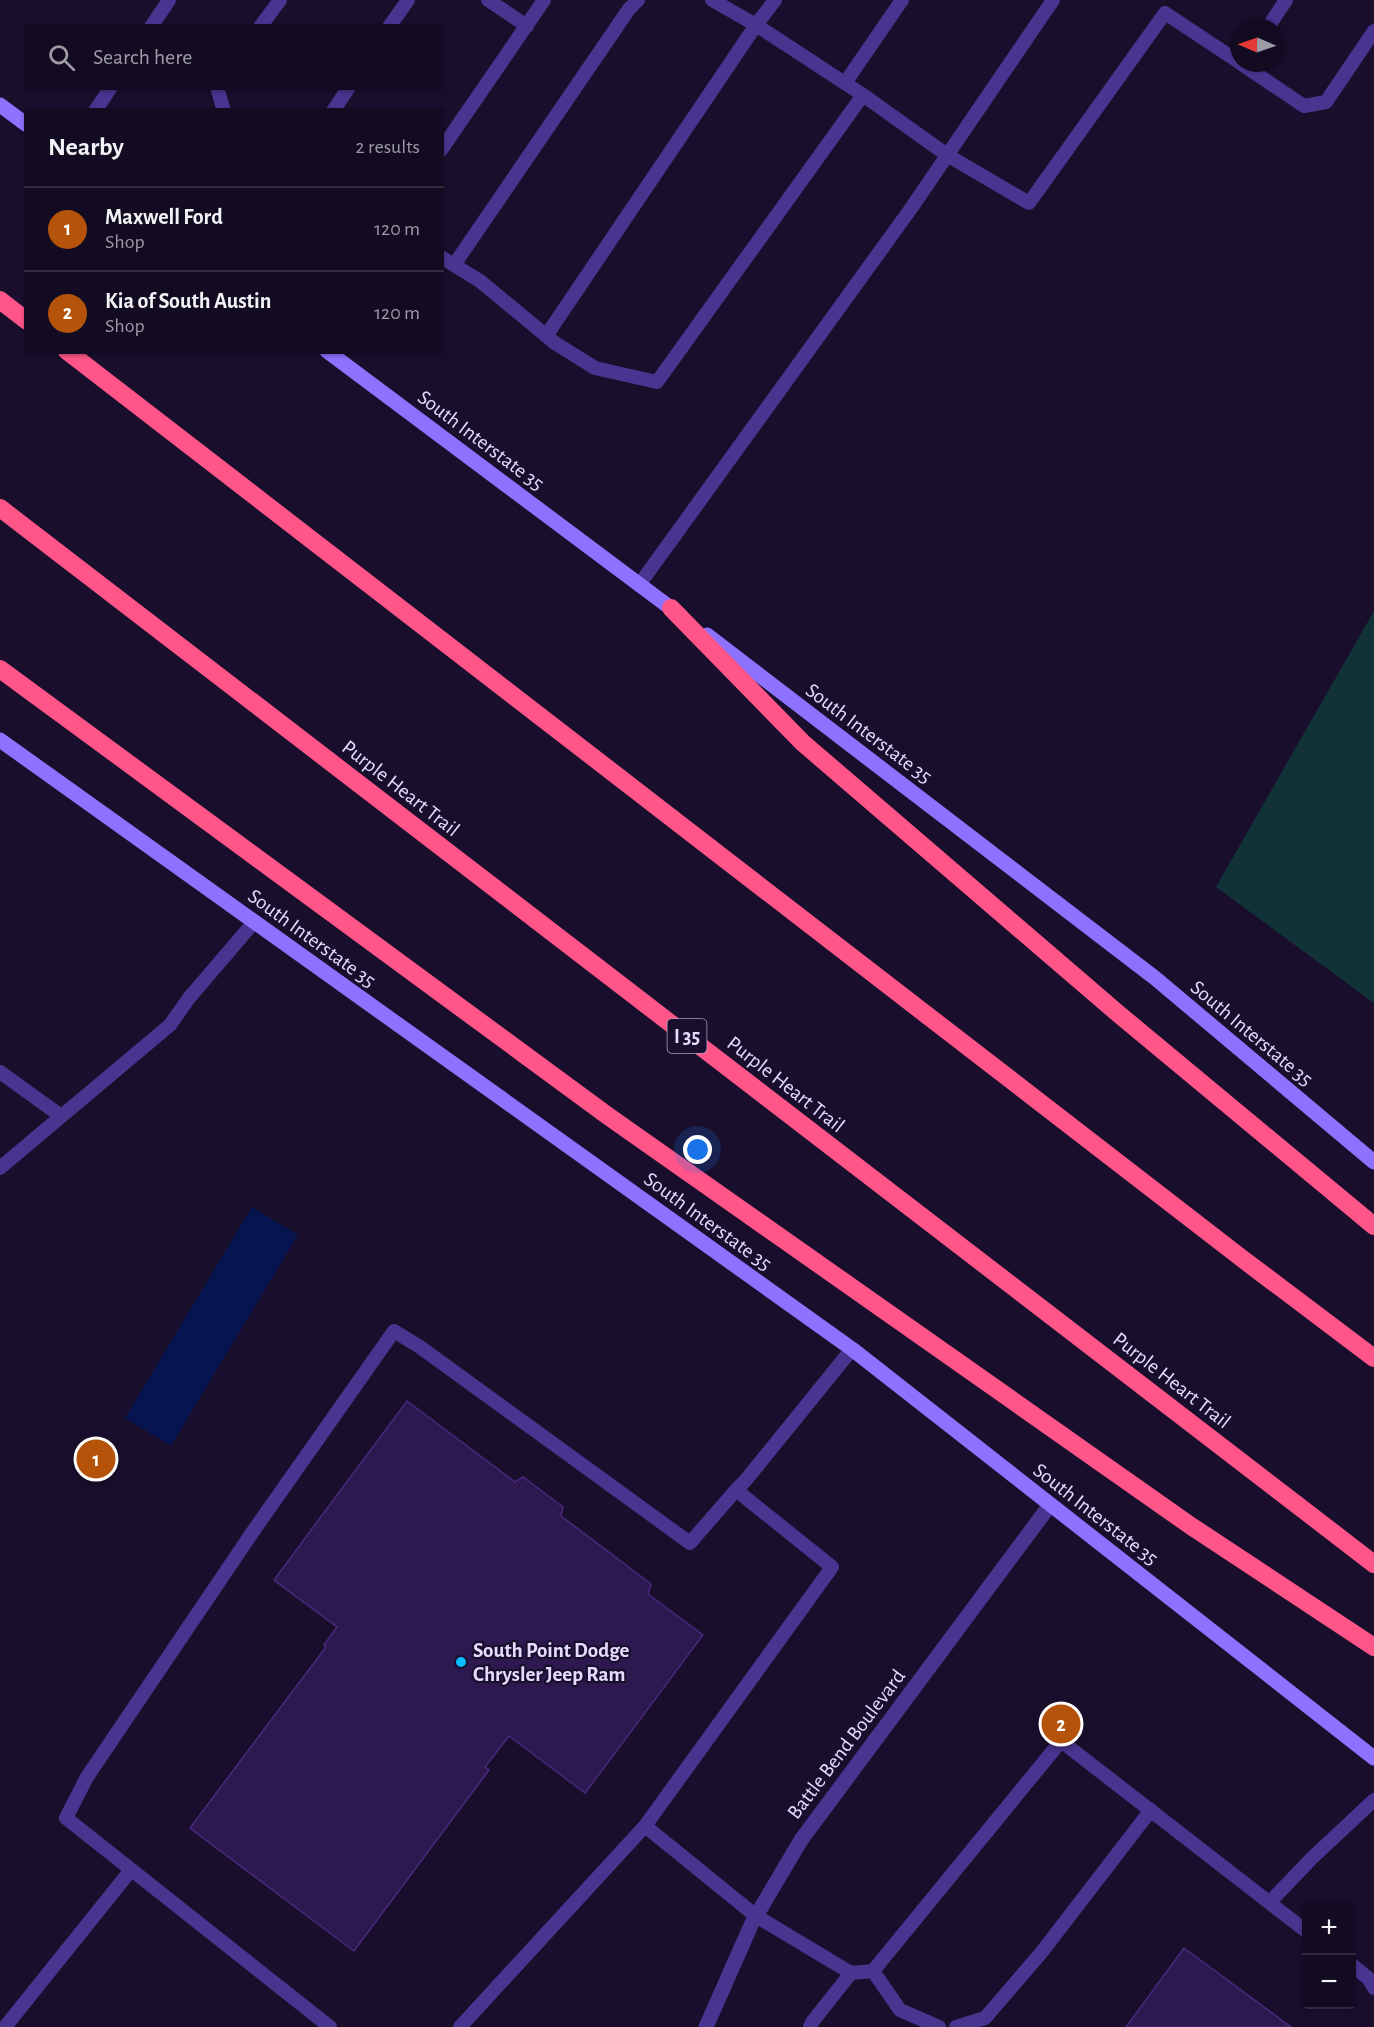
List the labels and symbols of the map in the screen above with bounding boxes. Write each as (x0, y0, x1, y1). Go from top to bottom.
north arrow (1230, 18, 1284, 72)
street label: South Interstate 35 (414, 386, 548, 494)
street label: South Interstate 35 (802, 679, 936, 787)
street label: Purple Heart Trail (338, 736, 463, 841)
street label: South Interstate 35 (244, 885, 379, 992)
street label: South Interstate 35 (1187, 977, 1317, 1090)
road number: I 35 (668, 1019, 706, 1053)
street label: Purple Heart Trail (723, 1032, 848, 1137)
your location (683, 1135, 712, 1164)
street label: South Interstate 35 (640, 1168, 775, 1275)
street label: Purple Heart Trail (1109, 1328, 1234, 1433)
pin: 1 (76, 1436, 116, 1482)
street label: South Interstate 35 (1029, 1459, 1162, 1569)
place label: South Point Dodge Chrysler Jeep Ram (473, 1640, 630, 1685)
marker: South Point Dodge Chrysler Jeep Ram (454, 1655, 468, 1669)
street label: Battle Bend Boulevard (783, 1666, 909, 1823)
pin: 2 (1042, 1702, 1080, 1746)

